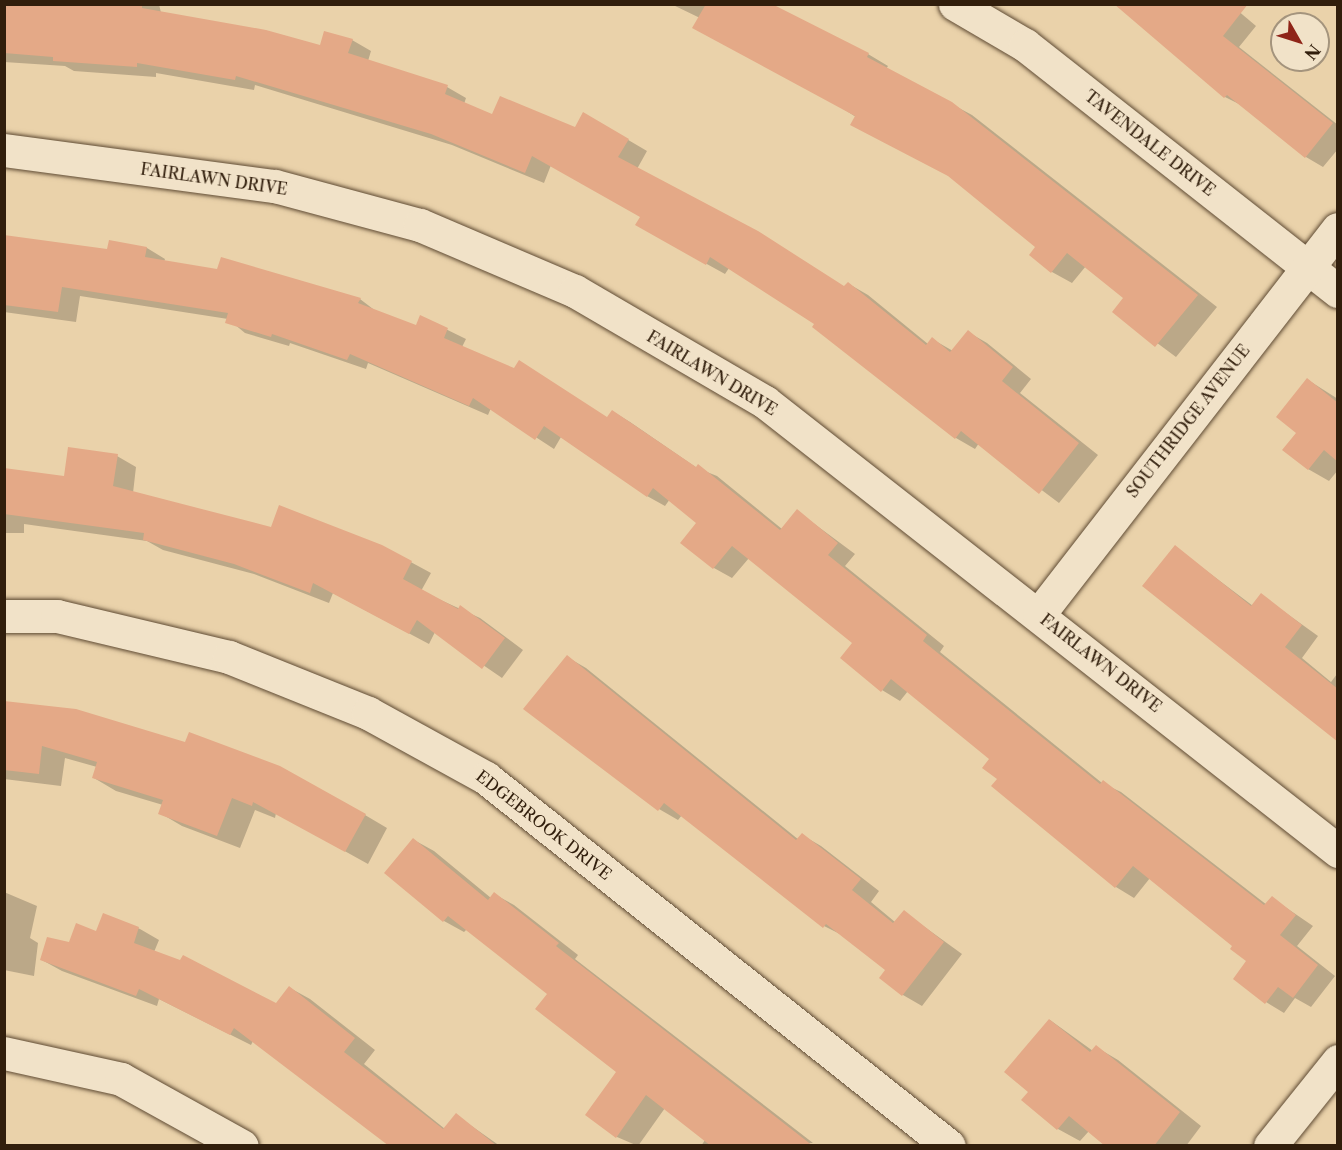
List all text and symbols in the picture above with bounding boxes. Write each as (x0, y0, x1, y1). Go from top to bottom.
north arrow (1270, 12, 1330, 72)
text: N (1300, 40, 1325, 64)
street label: TAVENDALE DRIVE (1081, 86, 1219, 200)
street label: FAIRLAWN DRIVE (139, 159, 289, 199)
street label: FAIRLAWN DRIVE (644, 327, 780, 419)
street label: SOUTHRIDGE AVENUE (1122, 340, 1254, 502)
street label: FAIRLAWN DRIVE (1037, 610, 1165, 716)
street label: EDGEBROOK DRIVE (472, 766, 616, 884)

